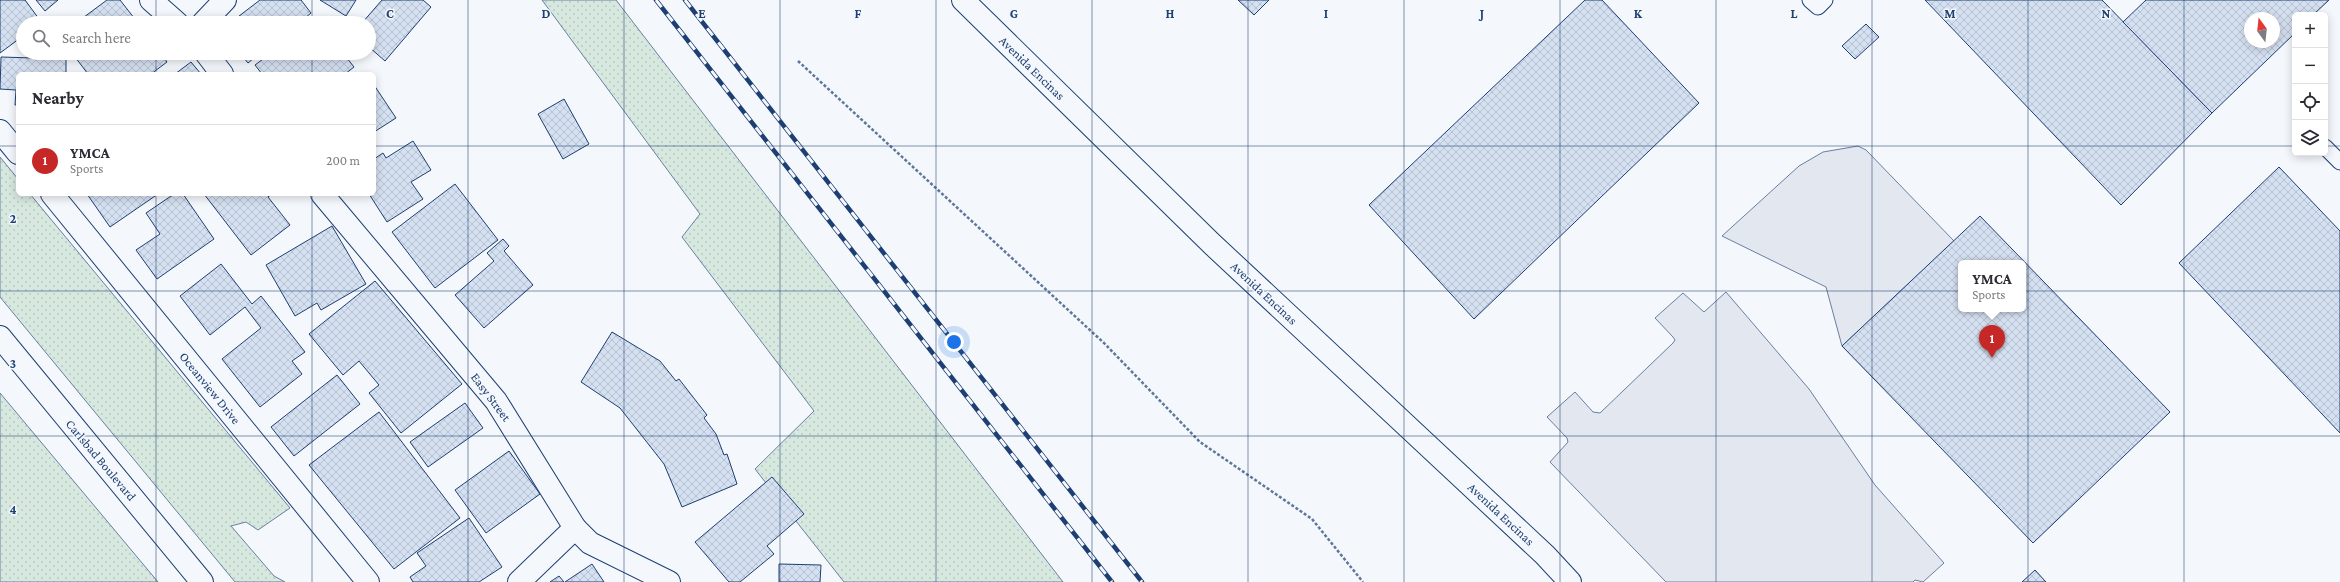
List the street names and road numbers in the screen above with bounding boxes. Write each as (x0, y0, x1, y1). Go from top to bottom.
street label: Avenida Encinas (996, 33, 1068, 103)
street label: Avenida Encinas (1228, 258, 1300, 328)
street label: Oceanview Drive (176, 349, 244, 427)
street label: Easy Street (468, 370, 515, 425)
street label: Carlsbad Boulevard (63, 416, 139, 504)
street label: Avenida Encinas (1465, 479, 1537, 549)

